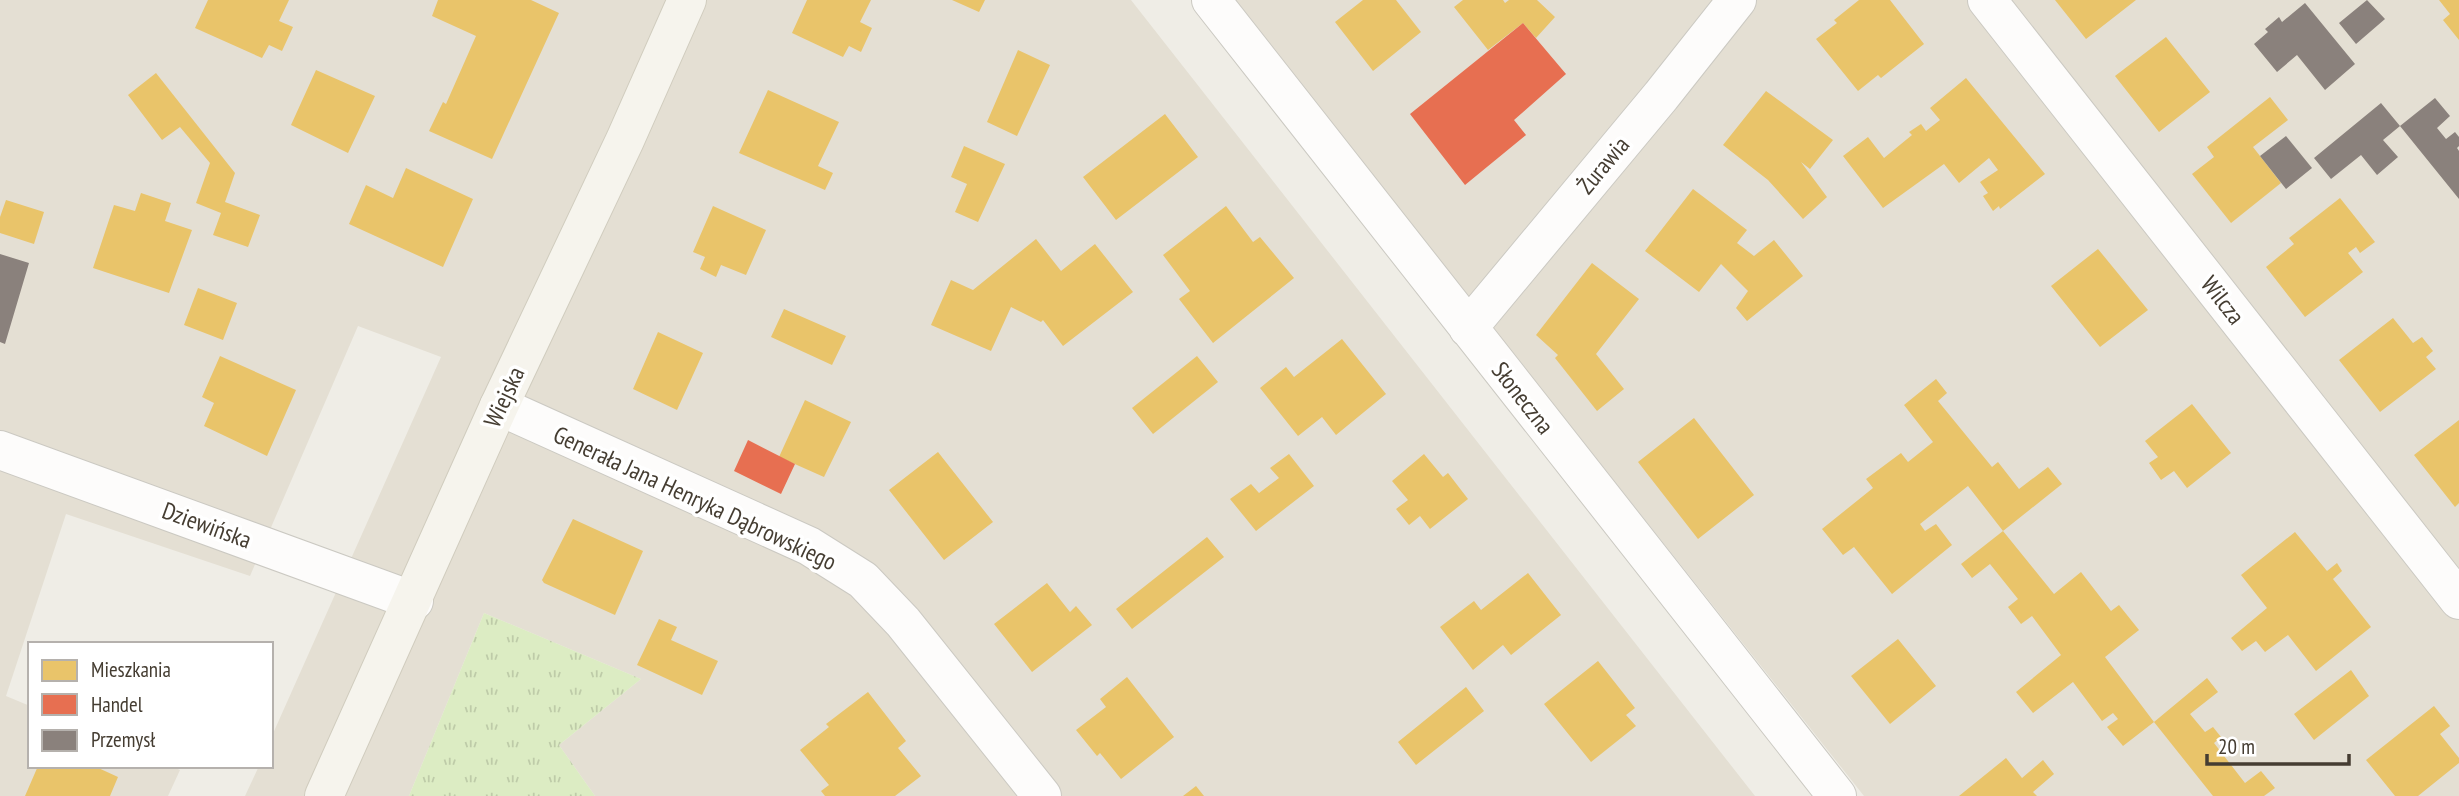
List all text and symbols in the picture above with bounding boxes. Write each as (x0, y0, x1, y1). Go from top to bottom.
street label: Żurawia (1570, 130, 1636, 200)
street label: Wilcza (2194, 269, 2252, 331)
street label: Słoneczna (1485, 356, 1561, 440)
street label: Wiejska (477, 362, 531, 432)
street label: Generała Jana Henryka Dąbrowskiego (549, 419, 841, 577)
street label: Dziewińska (158, 495, 256, 555)
legend (28, 642, 273, 768)
text: Mieszkania (91, 656, 171, 683)
text: Handel (91, 691, 143, 718)
scale bar (2207, 722, 2349, 766)
text: Przemysł (91, 726, 155, 753)
text: 20 m (2218, 733, 2255, 760)

